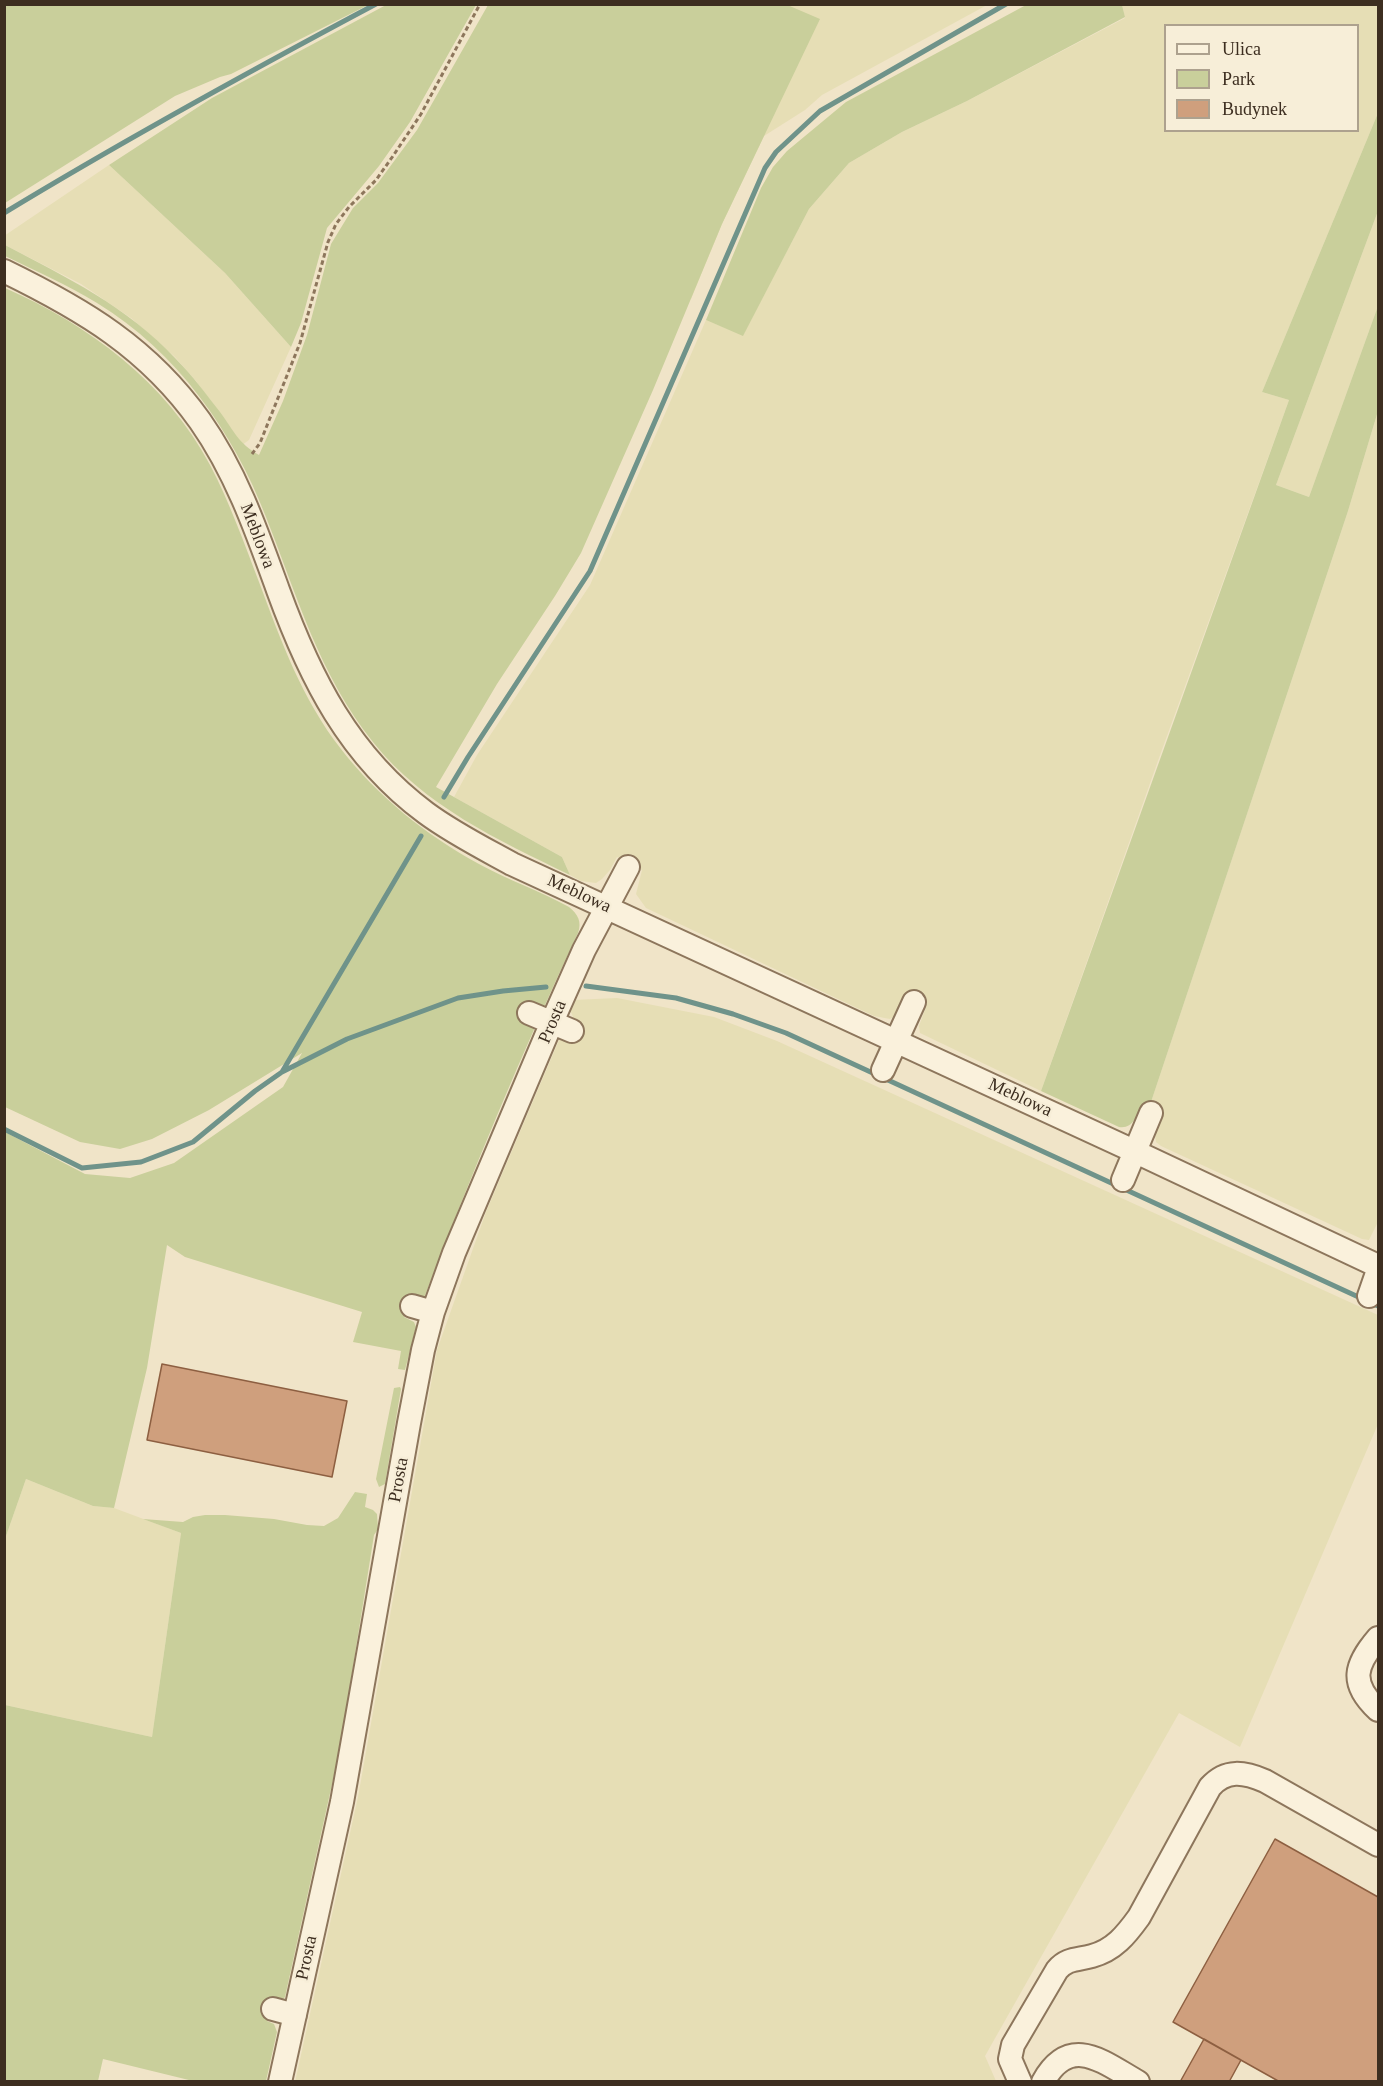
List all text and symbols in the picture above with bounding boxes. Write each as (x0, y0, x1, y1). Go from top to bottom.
legend (1164, 24, 1359, 132)
text: Ulica (1222, 39, 1261, 59)
text: Park (1222, 69, 1255, 89)
text: Budynek (1222, 99, 1287, 119)
street label: Meblowa (235, 500, 279, 572)
street label: Meblowa (544, 870, 614, 918)
street label: Prosta (534, 997, 572, 1047)
street label: Meblowa (985, 1074, 1055, 1122)
street label: Prosta (384, 1456, 414, 1504)
street label: Prosta (292, 1934, 322, 1982)

